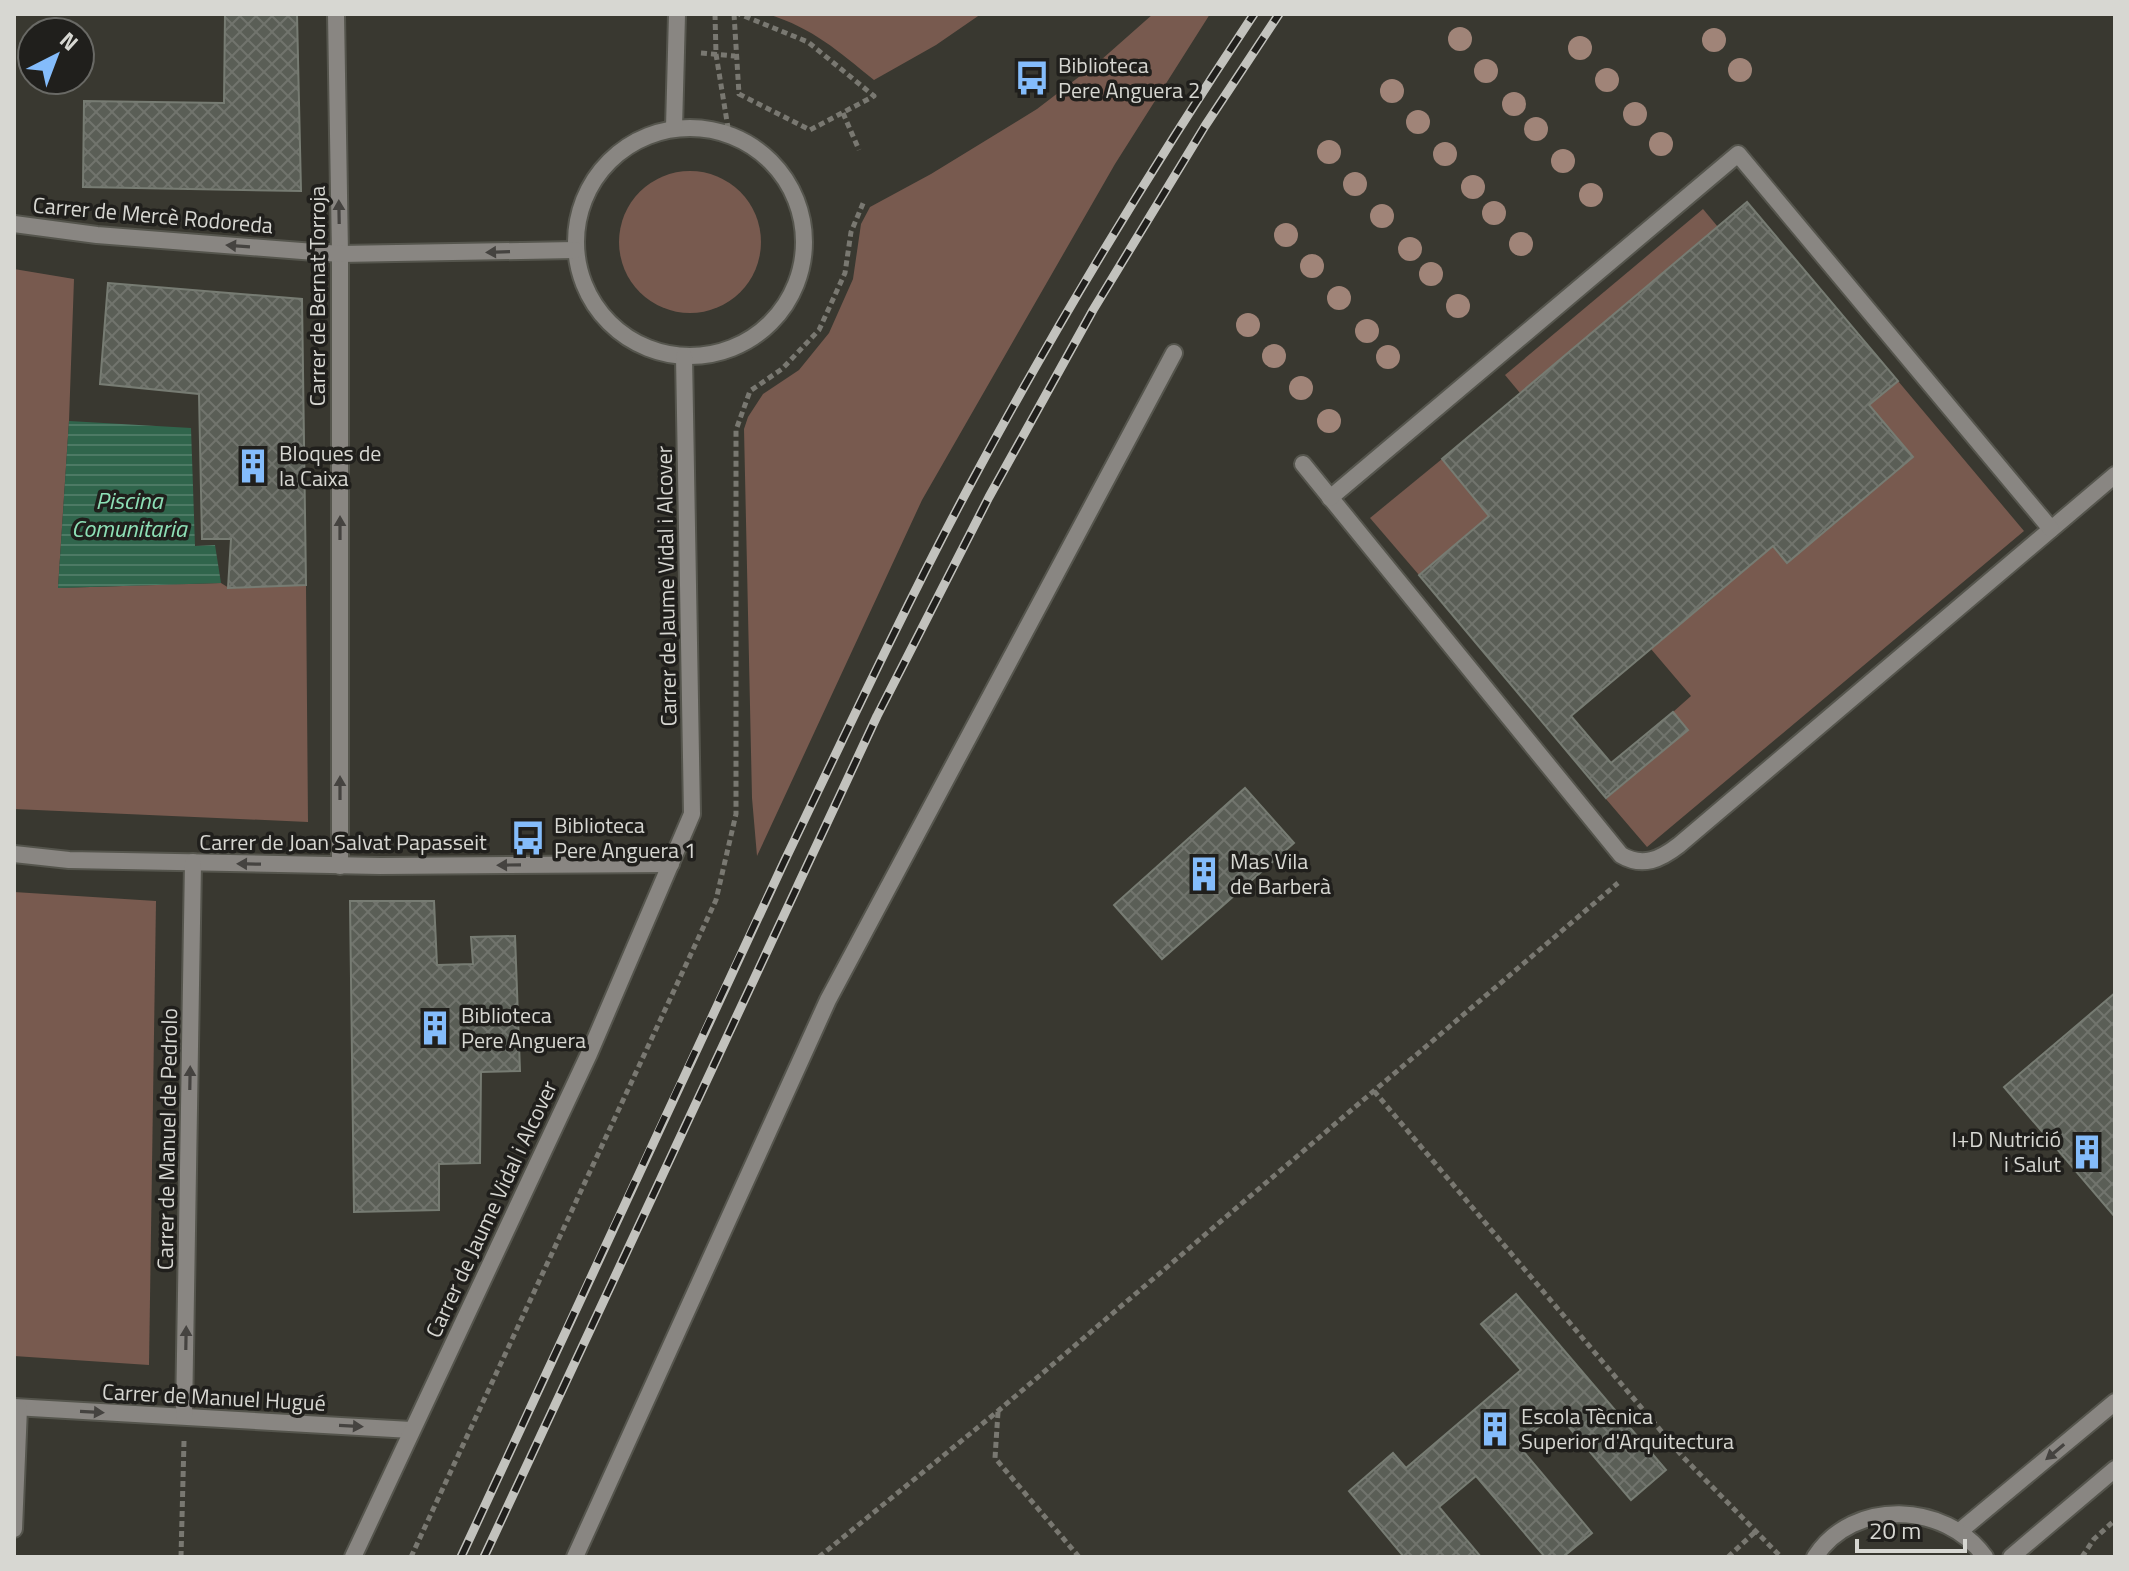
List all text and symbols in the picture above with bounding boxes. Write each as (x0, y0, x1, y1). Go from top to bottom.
north arrow (16, 16, 96, 96)
text: N (52, 23, 86, 59)
place label: Biblioteca Pere Anguera 2 (1058, 48, 1200, 107)
bus stop icon: Biblioteca Pere Anguera 2 (1013, 59, 1051, 97)
street label: Carrer de Bernat Torroja (300, 186, 334, 406)
street label: Carrer de Mercè Rodoreda (32, 188, 274, 242)
one-way arrow (333, 199, 345, 224)
one-way arrow (225, 239, 250, 252)
one-way arrow (485, 246, 510, 258)
place label: Bloques de la Caixa (279, 436, 381, 495)
street label: Carrer de Jaume Vidal i Alcover (647, 445, 685, 727)
building icon: Bloques de la Caixa (234, 447, 272, 485)
water label: Piscina Comunitaria (71, 482, 189, 546)
one-way arrow (334, 515, 346, 540)
one-way arrow (334, 775, 346, 800)
place label: Biblioteca Pere Anguera 1 (554, 808, 696, 867)
bus stop icon: Biblioteca Pere Anguera 1 (509, 819, 547, 857)
street label: Carrer de Joan Salvat Papasseit (199, 825, 487, 859)
place label: Mas Vila de Barberà (1230, 844, 1331, 903)
building icon: Mas Vila de Barberà (1185, 855, 1223, 893)
one-way arrow (236, 857, 261, 870)
one-way arrow (496, 859, 521, 871)
place label: Biblioteca Pere Anguera (461, 998, 586, 1057)
street label: Carrer de Manuel de Pedrolo (148, 1008, 186, 1270)
building icon: Biblioteca Pere Anguera (416, 1009, 454, 1047)
one-way arrow (184, 1065, 196, 1090)
street label: Carrer de Jaume Vidal i Alcover (416, 1074, 566, 1343)
place label: I+D Nutrició i Salut (1952, 1122, 2061, 1181)
building icon: I+D Nutrició i Salut (2068, 1133, 2106, 1171)
one-way arrow (179, 1325, 192, 1350)
street label: Carrer de Manuel Hugué (101, 1374, 327, 1420)
place label: Escola Tècnica Superior d'Arquitectura (1521, 1399, 1734, 1458)
one-way arrow (80, 1406, 105, 1419)
building icon: Escola Tècnica Superior d'Arquitectura (1476, 1410, 1514, 1448)
one-way arrow (339, 1420, 364, 1433)
one-way arrow (2045, 1443, 2065, 1460)
scale bar (1857, 1503, 1965, 1553)
text: 20 m (1869, 1512, 1921, 1548)

